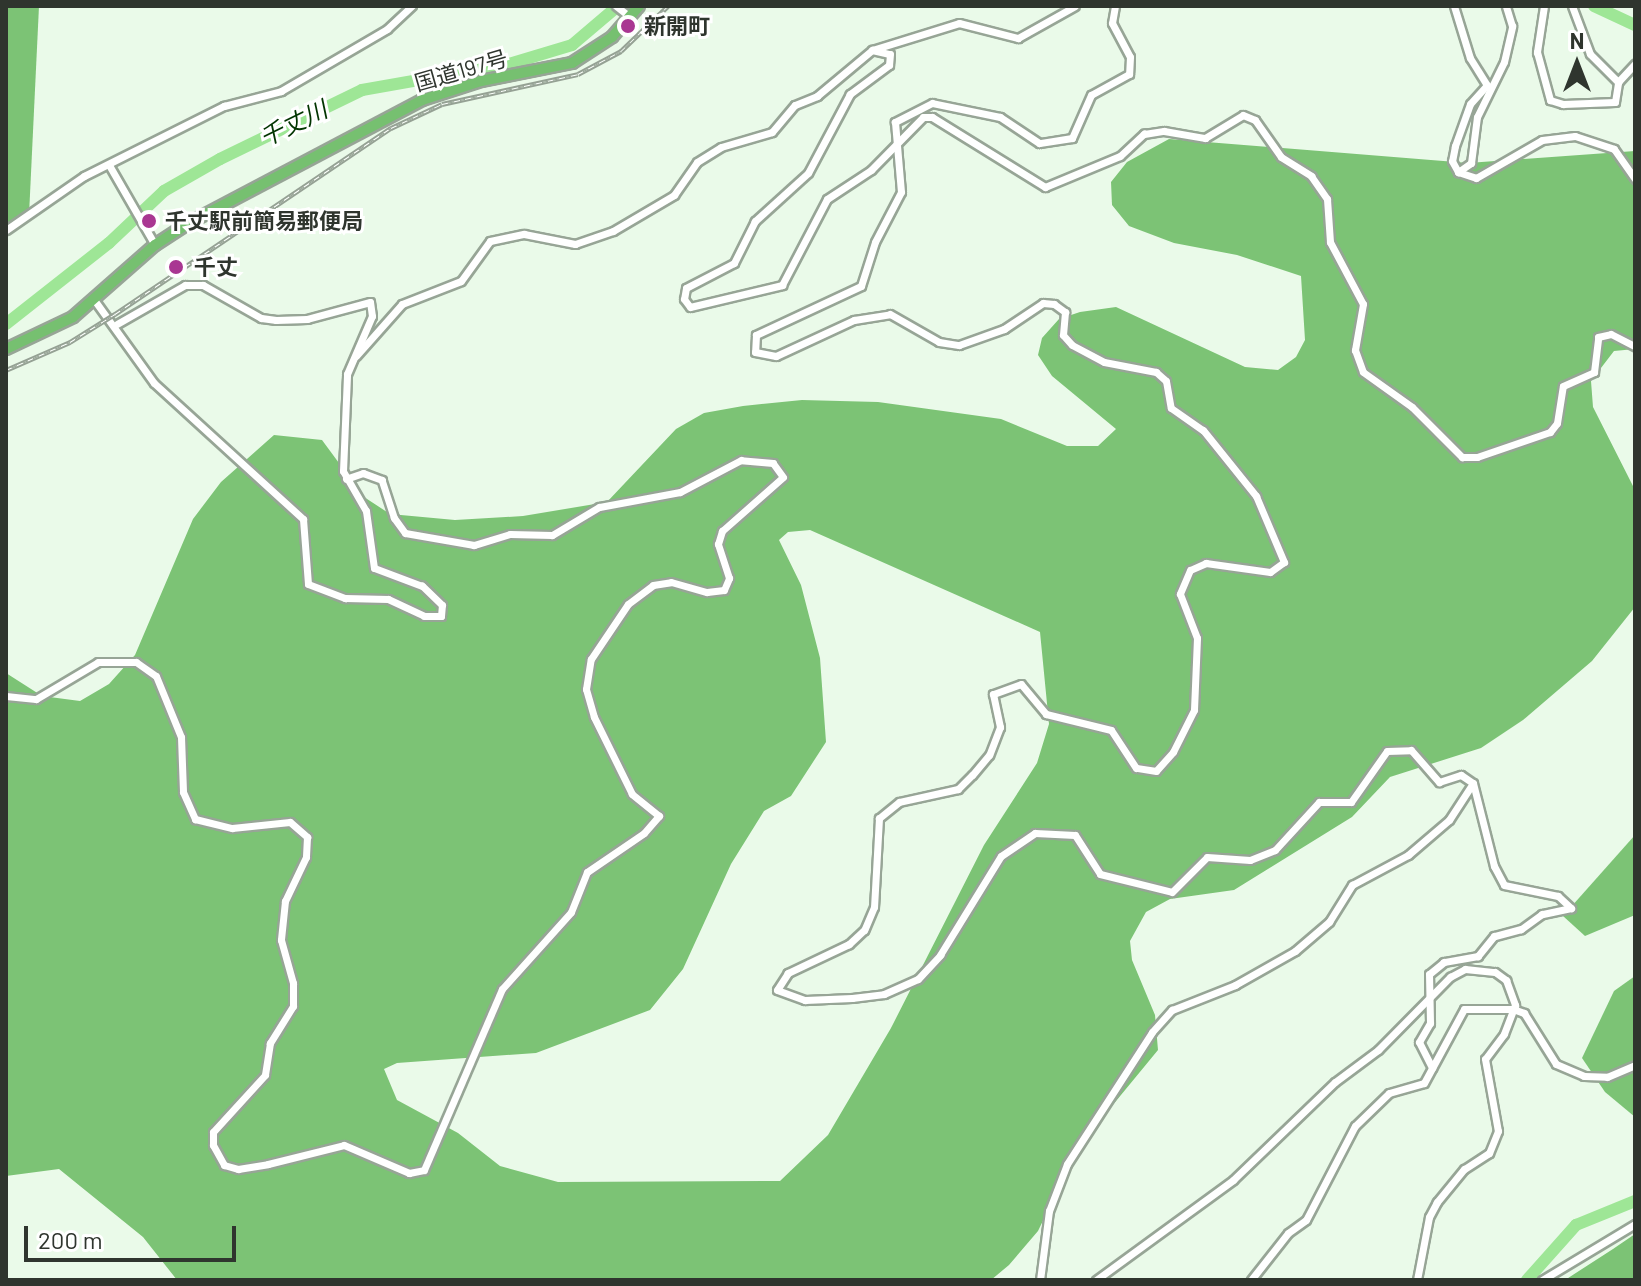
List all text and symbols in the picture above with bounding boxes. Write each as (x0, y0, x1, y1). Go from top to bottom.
place label: 新開町 (644, 13, 710, 39)
marker: 新開町 (619, 17, 637, 35)
north arrow (1537, 24, 1617, 104)
text: N (1570, 27, 1584, 53)
street label: 国道197号 (411, 44, 511, 96)
water label: 千丈川 (254, 94, 332, 152)
place label: 千丈駅前簡易郵便局 (165, 208, 363, 234)
marker: 千丈駅前簡易郵便局 (140, 212, 158, 230)
place label: 千丈 (194, 254, 238, 280)
marker: 千丈 (165, 256, 187, 278)
scale bar (28, 1210, 240, 1260)
text: 200 m (38, 1225, 103, 1254)

